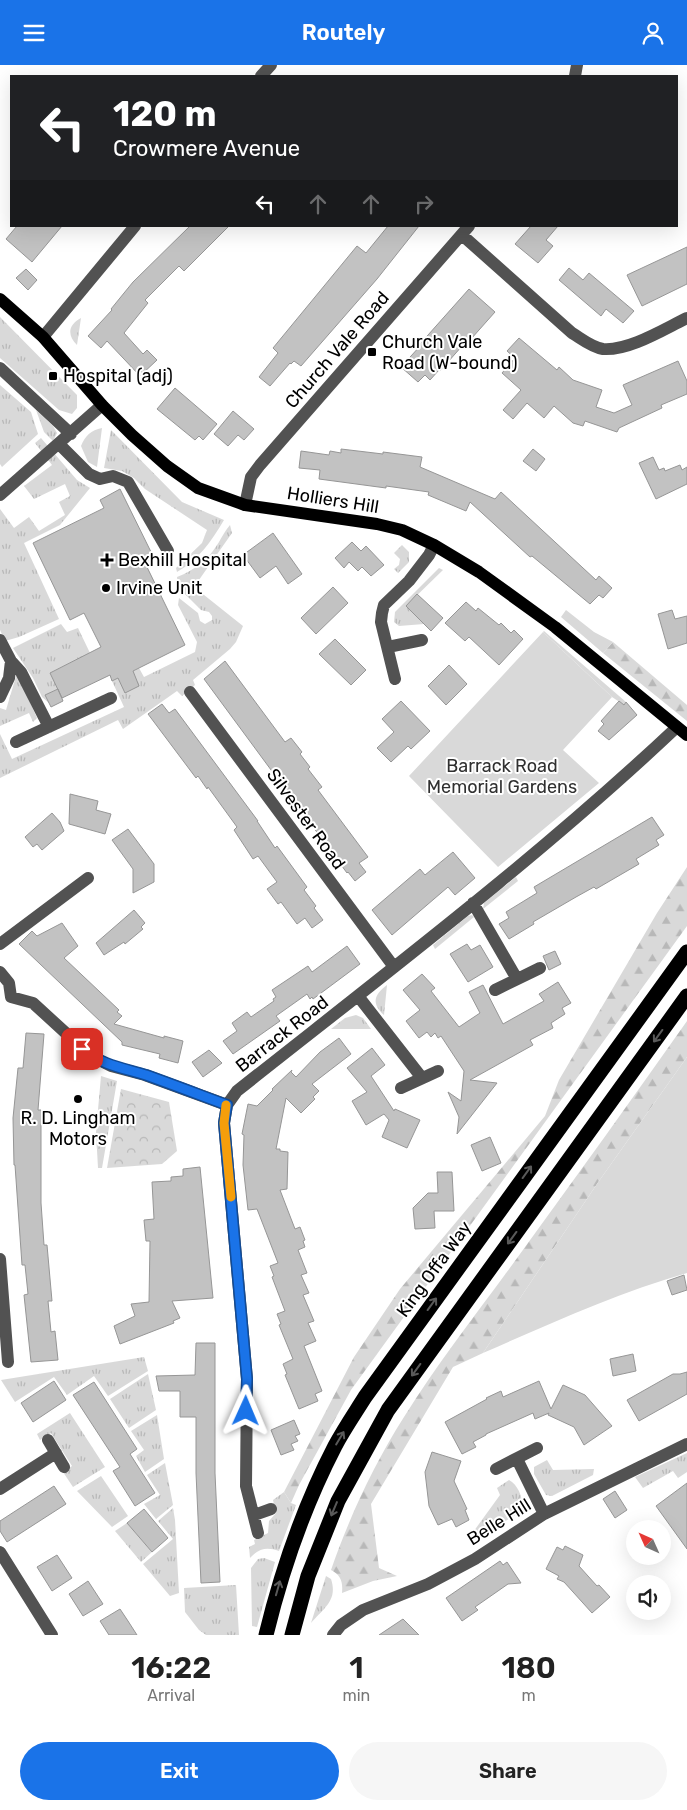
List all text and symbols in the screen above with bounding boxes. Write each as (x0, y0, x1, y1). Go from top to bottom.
icon: menu (20, 19, 48, 47)
text: Routely (302, 19, 385, 46)
icon: person (639, 19, 667, 47)
text: 120 m (113, 93, 216, 135)
icon: left (30, 95, 95, 160)
text: Crowmere Avenue (113, 135, 300, 162)
icon: left (251, 190, 279, 218)
icon: ahead (304, 190, 332, 218)
icon: ahead (357, 190, 385, 218)
icon: right (410, 190, 438, 218)
street label: Church Vale Road (280, 287, 394, 413)
place label: Church Vale Road (W-bound) (382, 331, 518, 374)
marker: Church Vale Road (W-bound) (366, 346, 378, 358)
place label: Hospital (adj) (63, 365, 173, 387)
marker: Hospital (adj) (47, 370, 59, 382)
street label: Holliers Hill (285, 482, 381, 518)
place label: Bexhill Hospital (118, 549, 247, 571)
marker: Bexhill Hospital (100, 553, 114, 567)
place label: Irvine Unit (116, 577, 202, 599)
marker: Irvine Unit (100, 582, 112, 594)
park label: Barrack Road Memorial Gardens (427, 755, 577, 798)
street label: Silvester Road (262, 764, 350, 874)
street label: Barrack Road (231, 991, 333, 1077)
pin (61, 1028, 103, 1070)
one-way arrow (653, 1029, 664, 1042)
icon: arrive (68, 1035, 96, 1063)
marker: R. D. Lingham Motors (72, 1093, 84, 1105)
place label: R. D. Lingham Motors (21, 1107, 135, 1150)
one-way arrow (522, 1165, 532, 1179)
street label: King Offa Way (392, 1217, 476, 1321)
one-way arrow (507, 1231, 517, 1245)
one-way arrow (427, 1297, 437, 1311)
one-way arrow (411, 1362, 421, 1376)
position arrow (219, 1384, 271, 1436)
one-way arrow (335, 1431, 345, 1445)
street label: Belle Hill (463, 1494, 535, 1550)
one-way arrow (329, 1501, 338, 1517)
north arrow (626, 1520, 671, 1565)
map controls (626, 1520, 671, 1620)
button: sound (626, 1575, 671, 1620)
one-way arrow (274, 1580, 283, 1596)
text: 16:22 (131, 1650, 211, 1686)
text: 1 (349, 1650, 364, 1686)
text: 180 (501, 1650, 556, 1686)
text: Arrival (147, 1686, 195, 1705)
text: min (342, 1686, 370, 1705)
text: m (521, 1686, 536, 1705)
button: Exit (20, 1742, 339, 1800)
button: Share (349, 1742, 667, 1800)

